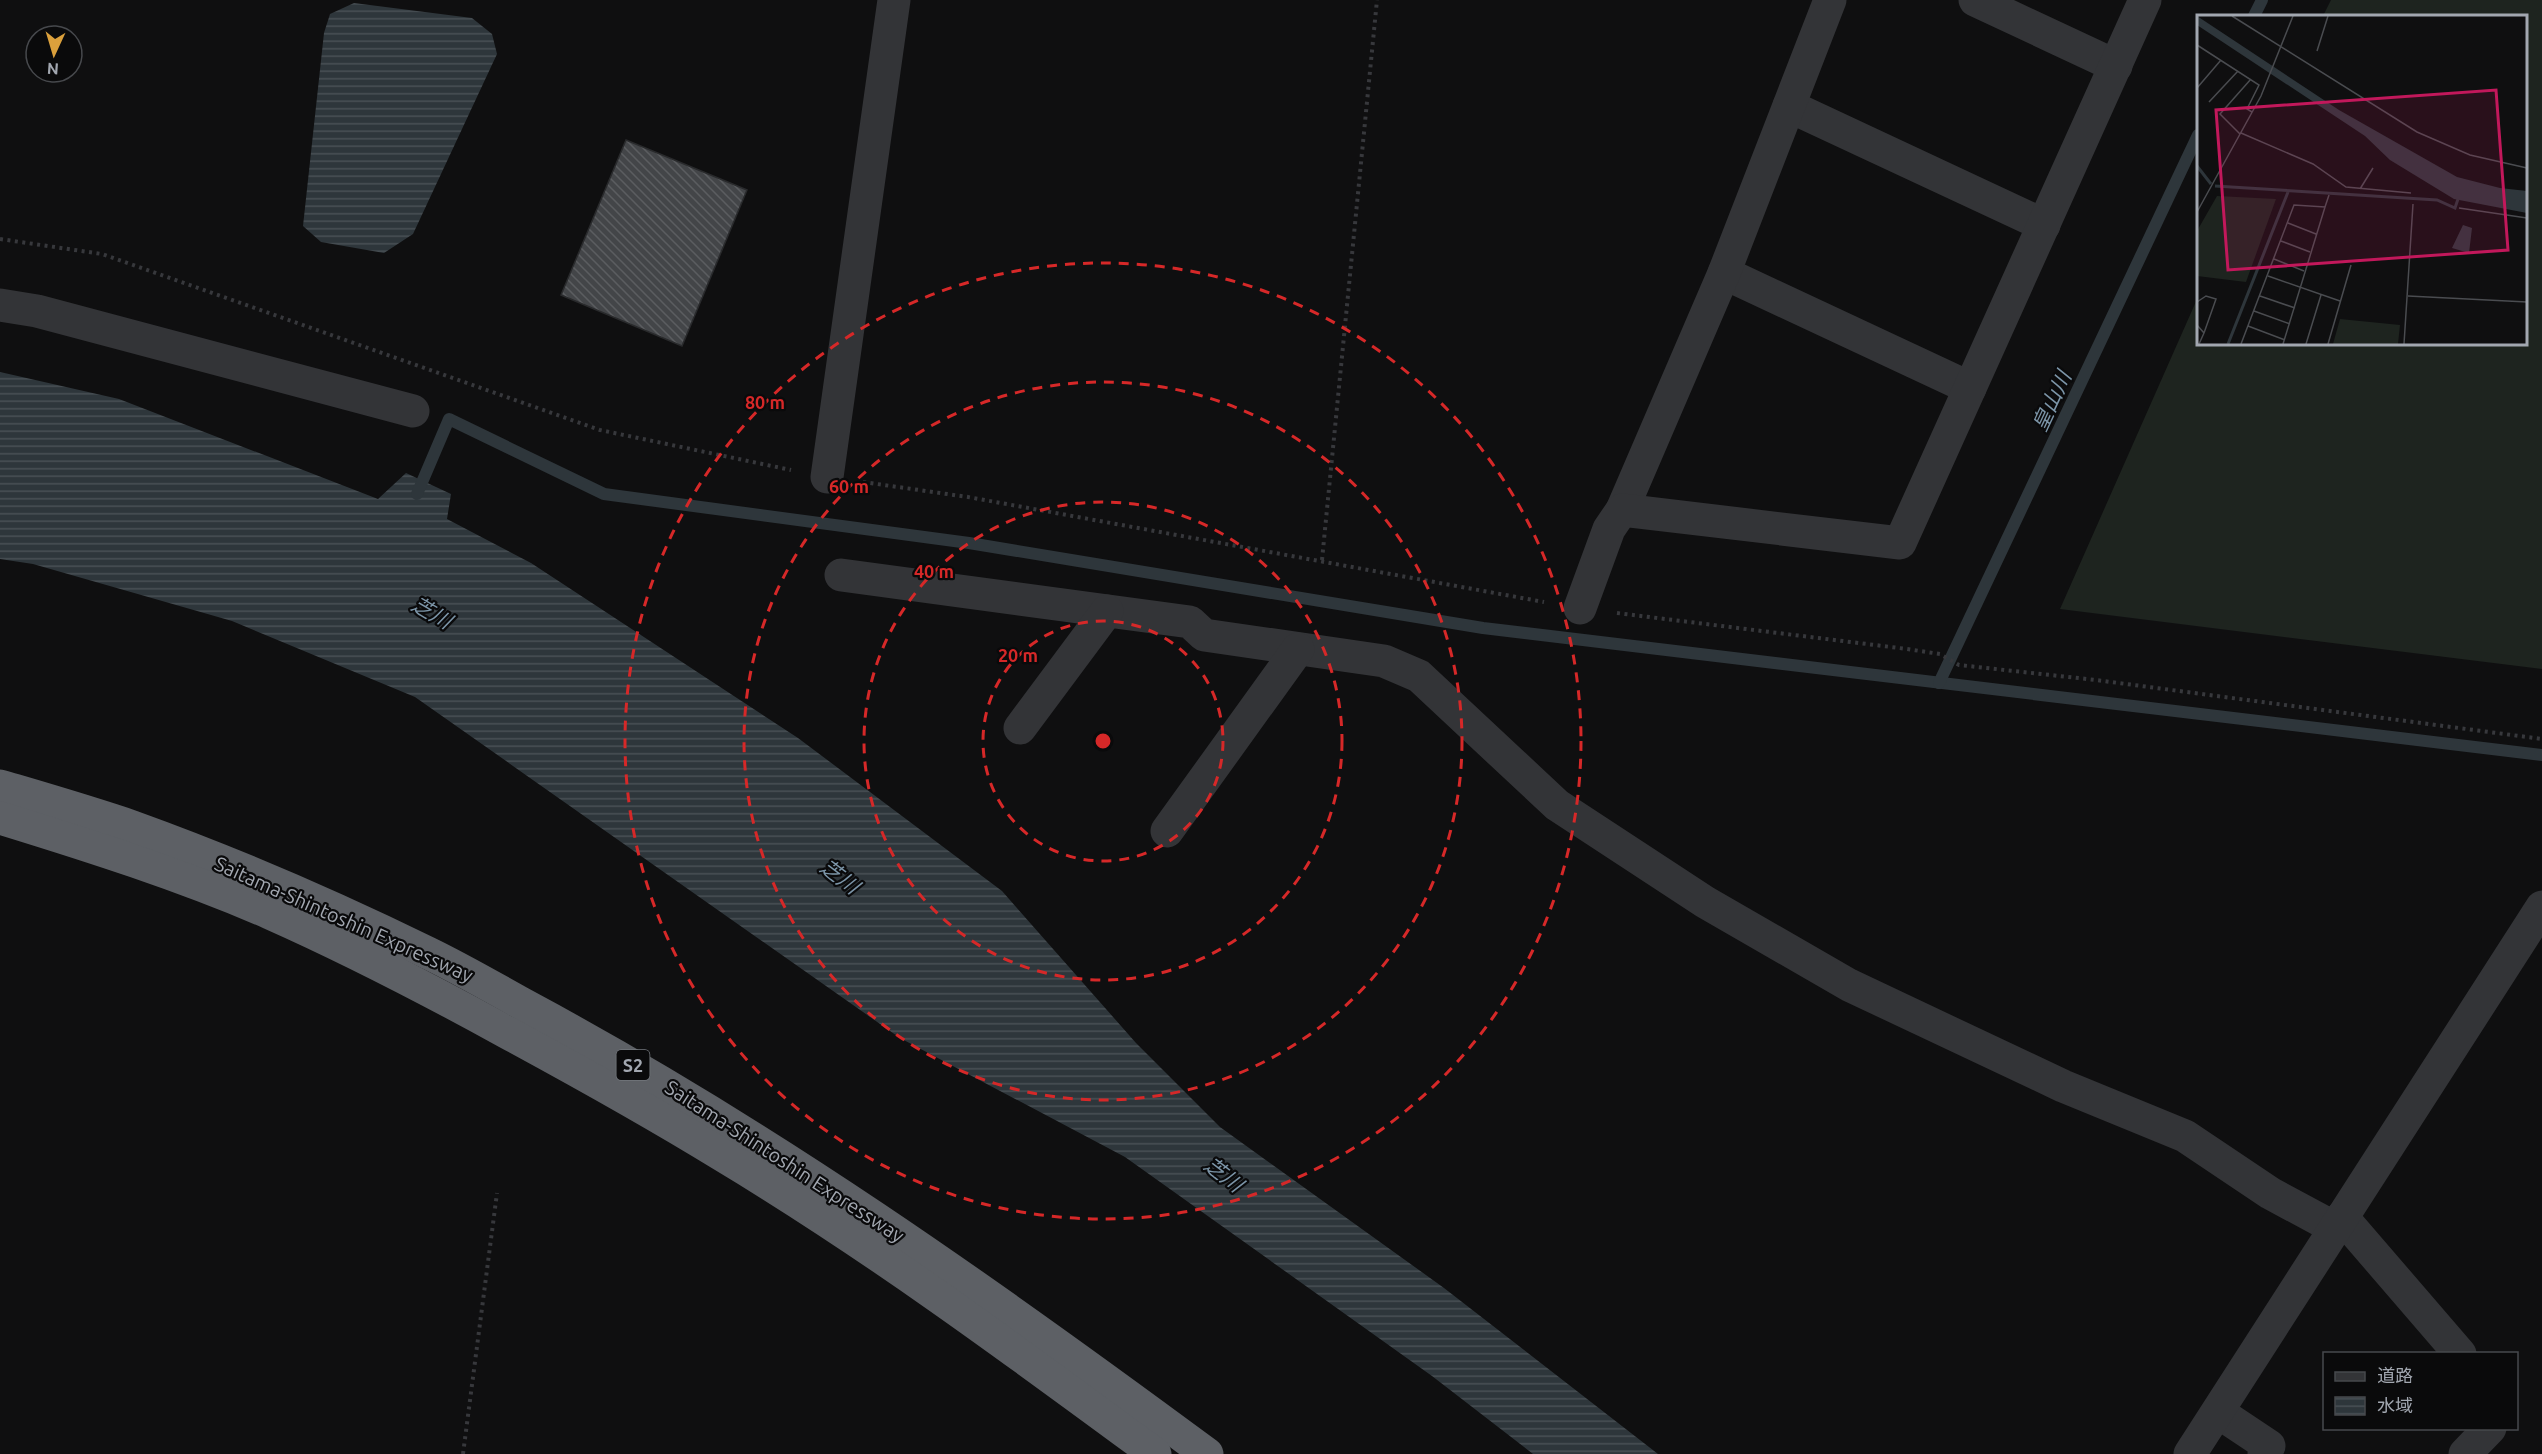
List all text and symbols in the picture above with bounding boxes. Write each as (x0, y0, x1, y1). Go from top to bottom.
inset map (2197, 15, 2527, 345)
north arrow (24, 24, 84, 84)
text: N (46, 60, 60, 78)
water label: 皇山川 (2027, 366, 2076, 435)
text: 80 m (745, 392, 785, 412)
text: 60 m (829, 476, 869, 496)
text: 40 m (914, 561, 954, 581)
water label: 芝川 (408, 591, 458, 634)
text: 20 m (998, 645, 1038, 665)
centre of rings (1093, 731, 1113, 751)
street label: Saitama-Shintoshin Expressway (211, 851, 477, 987)
water label: 芝川 (816, 854, 866, 899)
road number: S2 (616, 1050, 650, 1080)
street label: Saitama-Shintoshin Expressway (661, 1075, 909, 1247)
water label: 芝川 (1200, 1152, 1250, 1198)
legend (2323, 1352, 2518, 1430)
text: 道路 (2377, 1365, 2413, 1385)
text: 水域 (2377, 1395, 2413, 1415)

